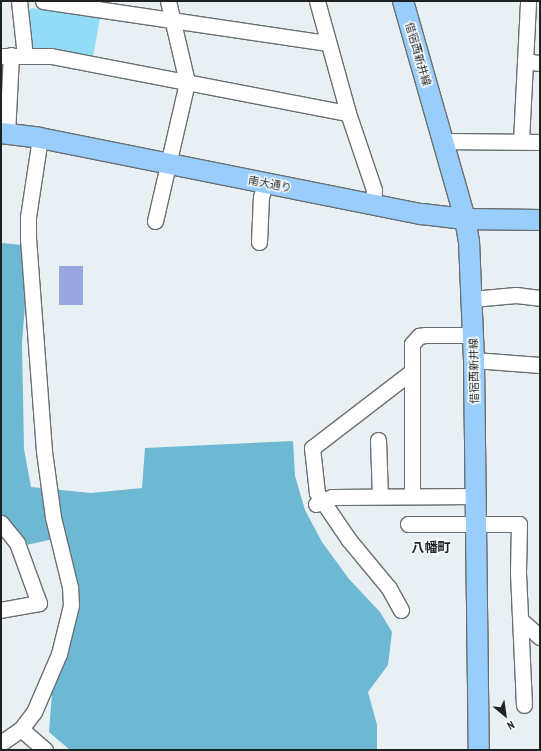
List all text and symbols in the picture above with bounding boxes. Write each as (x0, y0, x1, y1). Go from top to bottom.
street label: 借宿西新井線 (403, 20, 433, 88)
street label: 南大通り (247, 173, 293, 195)
street label: 借宿西新井線 (467, 338, 481, 404)
district label: 八幡町 (412, 540, 450, 556)
north arrow (485, 695, 525, 735)
text: N (505, 718, 517, 733)

